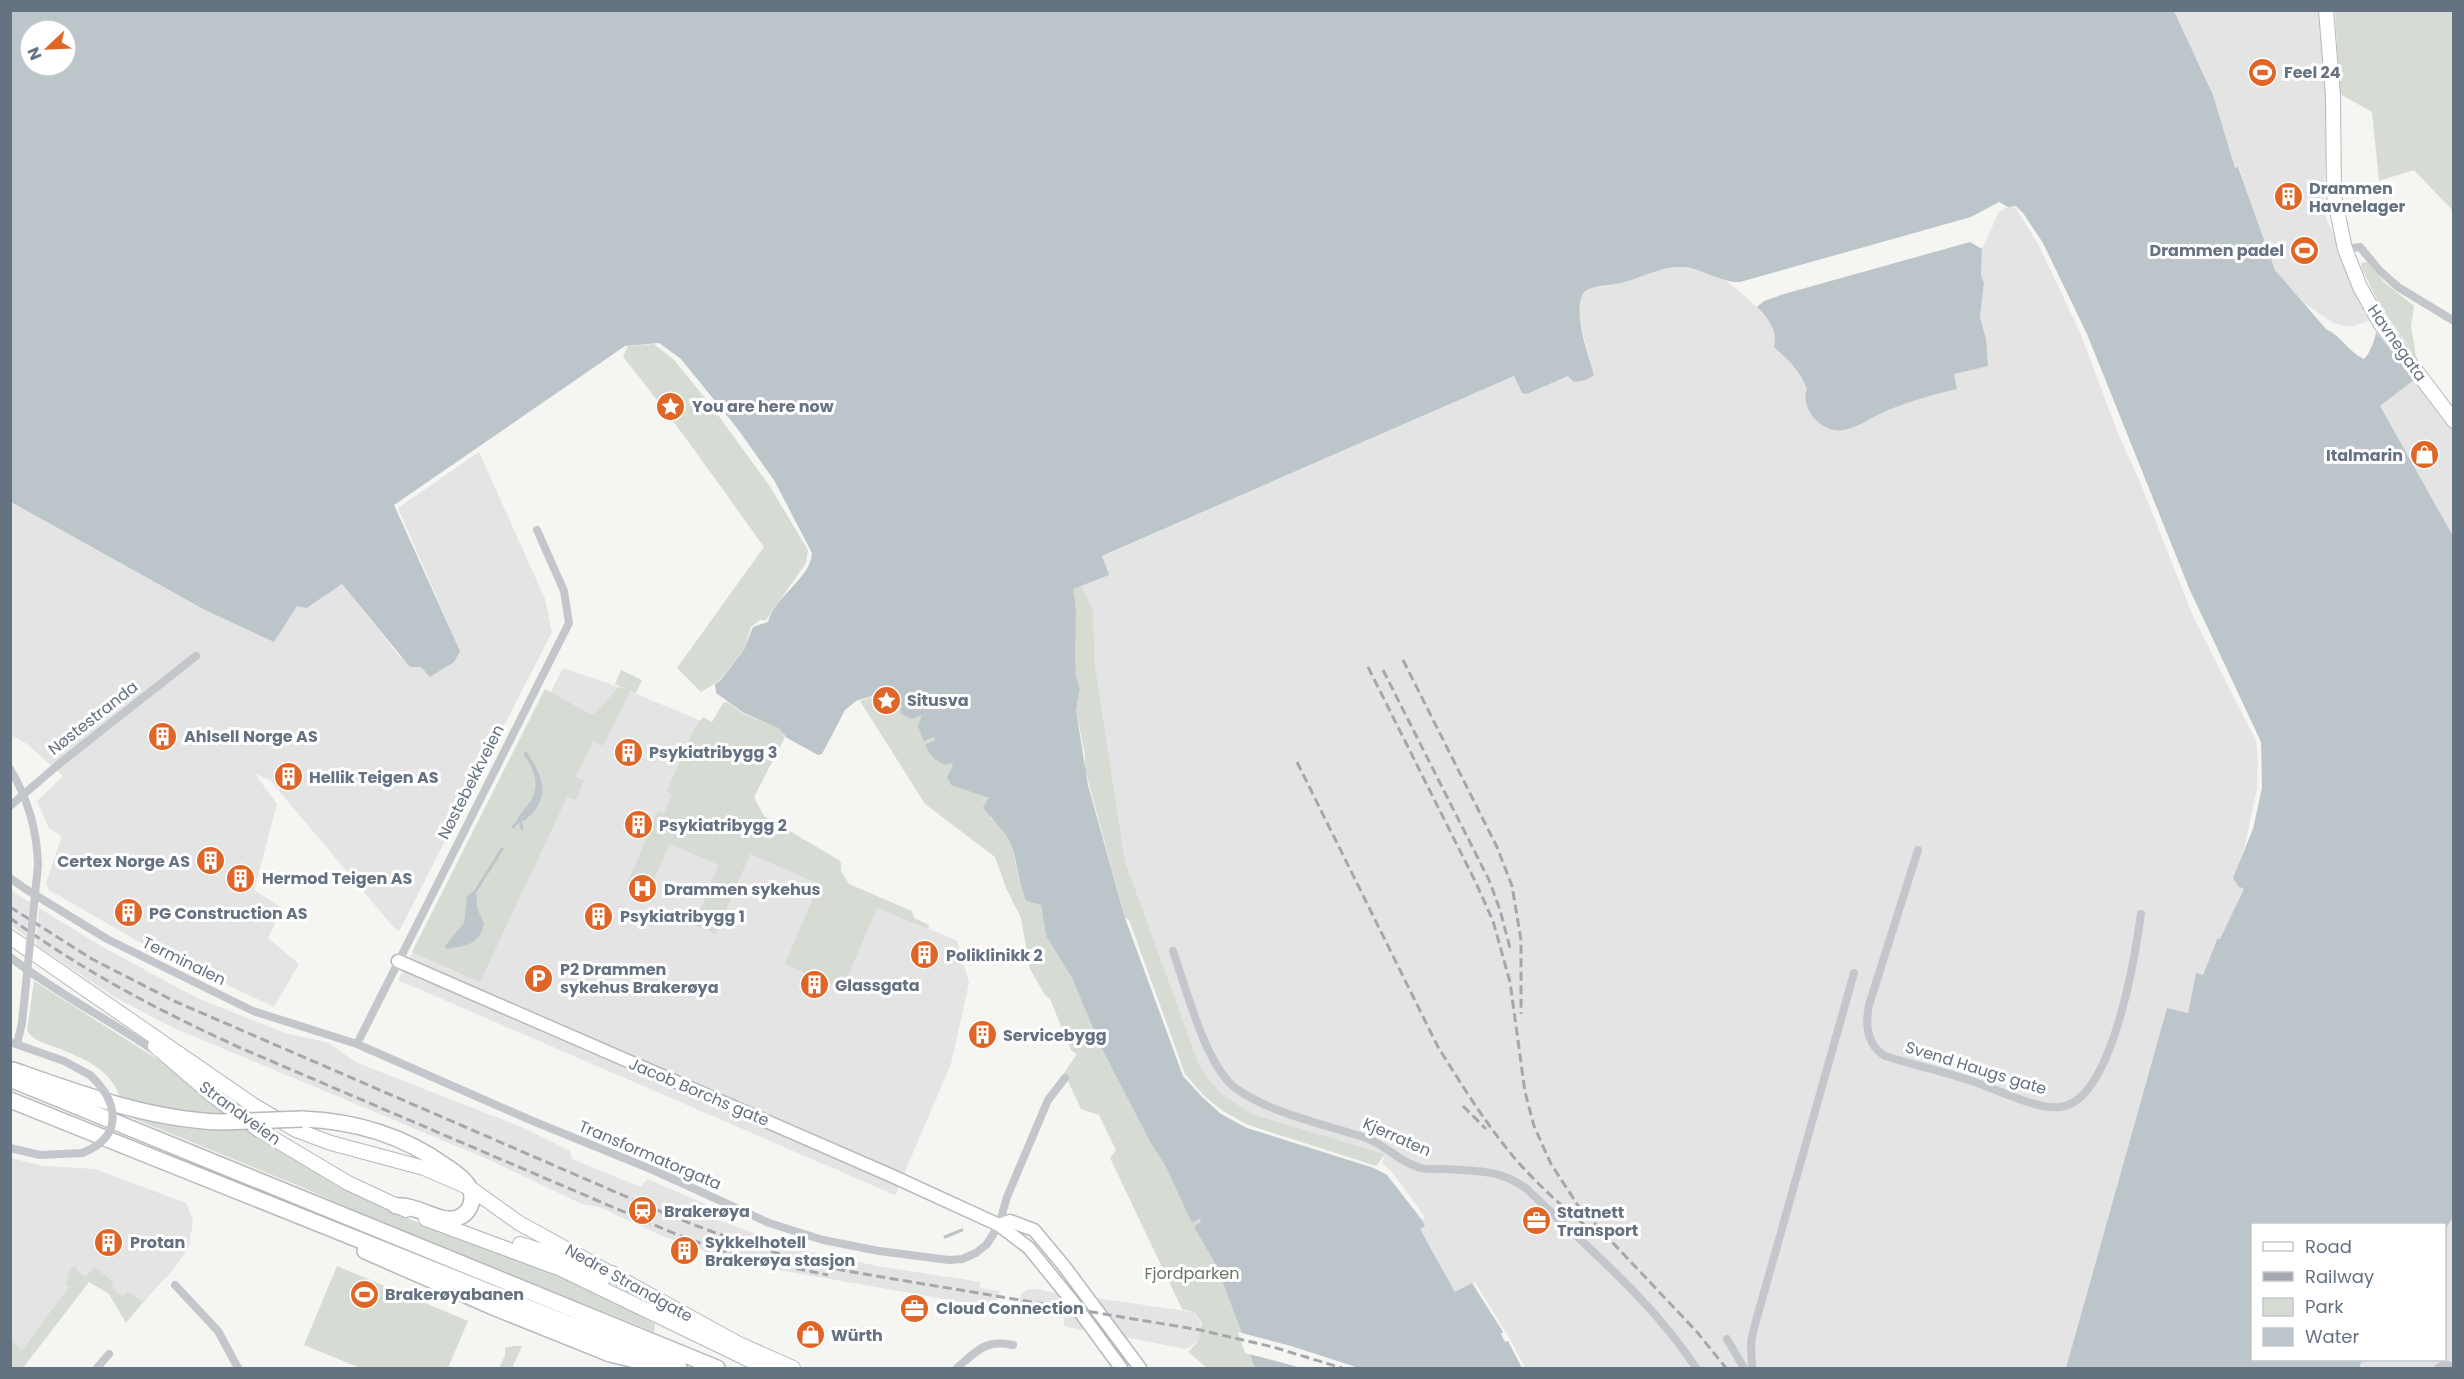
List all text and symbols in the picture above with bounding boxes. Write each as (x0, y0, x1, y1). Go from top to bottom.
north arrow (18, 18, 78, 78)
text: N (22, 44, 48, 64)
sports icon: Feel 24 (2247, 56, 2279, 88)
place label: Feel 24 (2284, 61, 2341, 84)
place label: Drammen Havnelager (2309, 177, 2406, 218)
building icon: Drammen Havnelager (2272, 181, 2304, 213)
sports icon: Drammen padel (2289, 234, 2321, 266)
place label: Drammen padel (2150, 239, 2284, 262)
street label: Havnegata (2362, 300, 2432, 386)
place icon: You are here now (655, 390, 687, 422)
place label: You are here now (692, 395, 834, 418)
shop icon: Italmarin (2408, 439, 2440, 471)
place label: Italmarin (2326, 444, 2403, 467)
street label: Nøstestranda (43, 676, 143, 760)
place icon: Situsva (870, 684, 902, 716)
place label: Situsva (907, 689, 969, 712)
building icon: Ahlsell Norge AS (147, 720, 179, 752)
street label: Nøstebekkveien (432, 721, 510, 843)
place label: Ahlsell Norge AS (184, 725, 318, 748)
building icon: Psykiatribygg 3 (612, 736, 644, 768)
place label: Psykiatribygg 3 (649, 741, 777, 764)
building icon: Hellik Teigen AS (272, 761, 304, 793)
place label: Hellik Teigen AS (309, 766, 439, 789)
building icon: Psykiatribygg 2 (622, 809, 654, 841)
place label: Psykiatribygg 2 (659, 814, 787, 837)
building icon: Certex Norge AS (195, 845, 227, 877)
place label: Certex Norge AS (57, 850, 190, 873)
building icon: Hermod Teigen AS (225, 862, 257, 894)
place label: Hermod Teigen AS (262, 867, 413, 890)
hospital icon: Drammen sykehus (627, 873, 659, 905)
place label: Drammen sykehus (664, 878, 821, 901)
building icon: PG Construction AS (112, 897, 144, 929)
building icon: Psykiatribygg 1 (583, 900, 615, 932)
place label: PG Construction AS (149, 902, 308, 925)
place label: Psykiatribygg 1 (620, 905, 745, 928)
street label: Terminalen (138, 931, 230, 991)
building icon: Poliklinikk 2 (909, 939, 941, 971)
place label: Poliklinikk 2 (946, 944, 1043, 967)
place label: P2 Drammen sykehus Brakerøya (560, 958, 719, 999)
parking icon: P2 Drammen sykehus Brakerøya (523, 962, 555, 994)
building icon: Glassgata (798, 969, 830, 1001)
place label: Glassgata (835, 974, 920, 997)
building icon: Servicebygg (966, 1019, 998, 1051)
place label: Servicebygg (1003, 1024, 1107, 1047)
street label: Svend Haugs gate (1903, 1036, 2050, 1100)
street label: Jacob Borchs gate (625, 1052, 773, 1132)
street label: Strandveien (194, 1075, 286, 1151)
street label: Kjerraten (1359, 1112, 1435, 1162)
street label: Transformatorgata (575, 1115, 725, 1195)
station icon: Brakerøya (627, 1195, 659, 1227)
place label: Brakerøya (664, 1200, 750, 1223)
place label: Statnett Transport (1557, 1201, 1638, 1242)
office icon: Statnett Transport (1520, 1205, 1552, 1237)
legend (2251, 1223, 2446, 1361)
building icon: Protan (93, 1226, 125, 1258)
place label: Protan (130, 1231, 185, 1254)
place label: Sykkelhotell Brakerøya stasjon (705, 1231, 855, 1272)
text: Road (2305, 1234, 2352, 1259)
building icon: Sykkelhotell Brakerøya stasjon (668, 1235, 700, 1267)
street label: Nedre Strandgate (561, 1238, 697, 1328)
park label: Fjordparken (1144, 1262, 1240, 1285)
text: Railway (2305, 1264, 2374, 1289)
sports icon: Brakerøyabanen (348, 1278, 380, 1310)
place label: Brakerøyabanen (385, 1283, 524, 1306)
office icon: Cloud Connection (899, 1292, 931, 1324)
text: Park (2305, 1294, 2344, 1319)
place label: Cloud Connection (936, 1297, 1084, 1320)
shop icon: Würth (794, 1319, 826, 1351)
place label: Würth (831, 1324, 883, 1347)
text: Water (2305, 1324, 2359, 1349)

